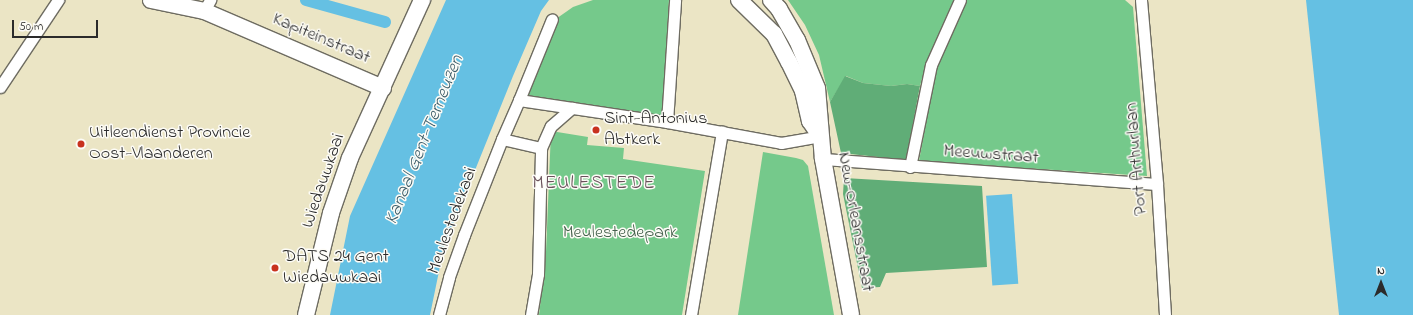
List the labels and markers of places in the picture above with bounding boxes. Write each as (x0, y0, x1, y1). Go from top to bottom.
place label: Sint-Antonius Abtkerk (604, 109, 707, 152)
place label: Uitleendienst Provincie Oost-Vlaanderen (89, 123, 250, 166)
marker: Sint-Antonius Abtkerk (591, 125, 601, 135)
marker: Uitleendienst Provincie Oost-Vlaanderen (76, 139, 86, 149)
place label: DATS 24 Gent Wiedauwkaai (283, 247, 389, 290)
marker: DATS 24 Gent Wiedauwkaai (270, 263, 280, 273)

